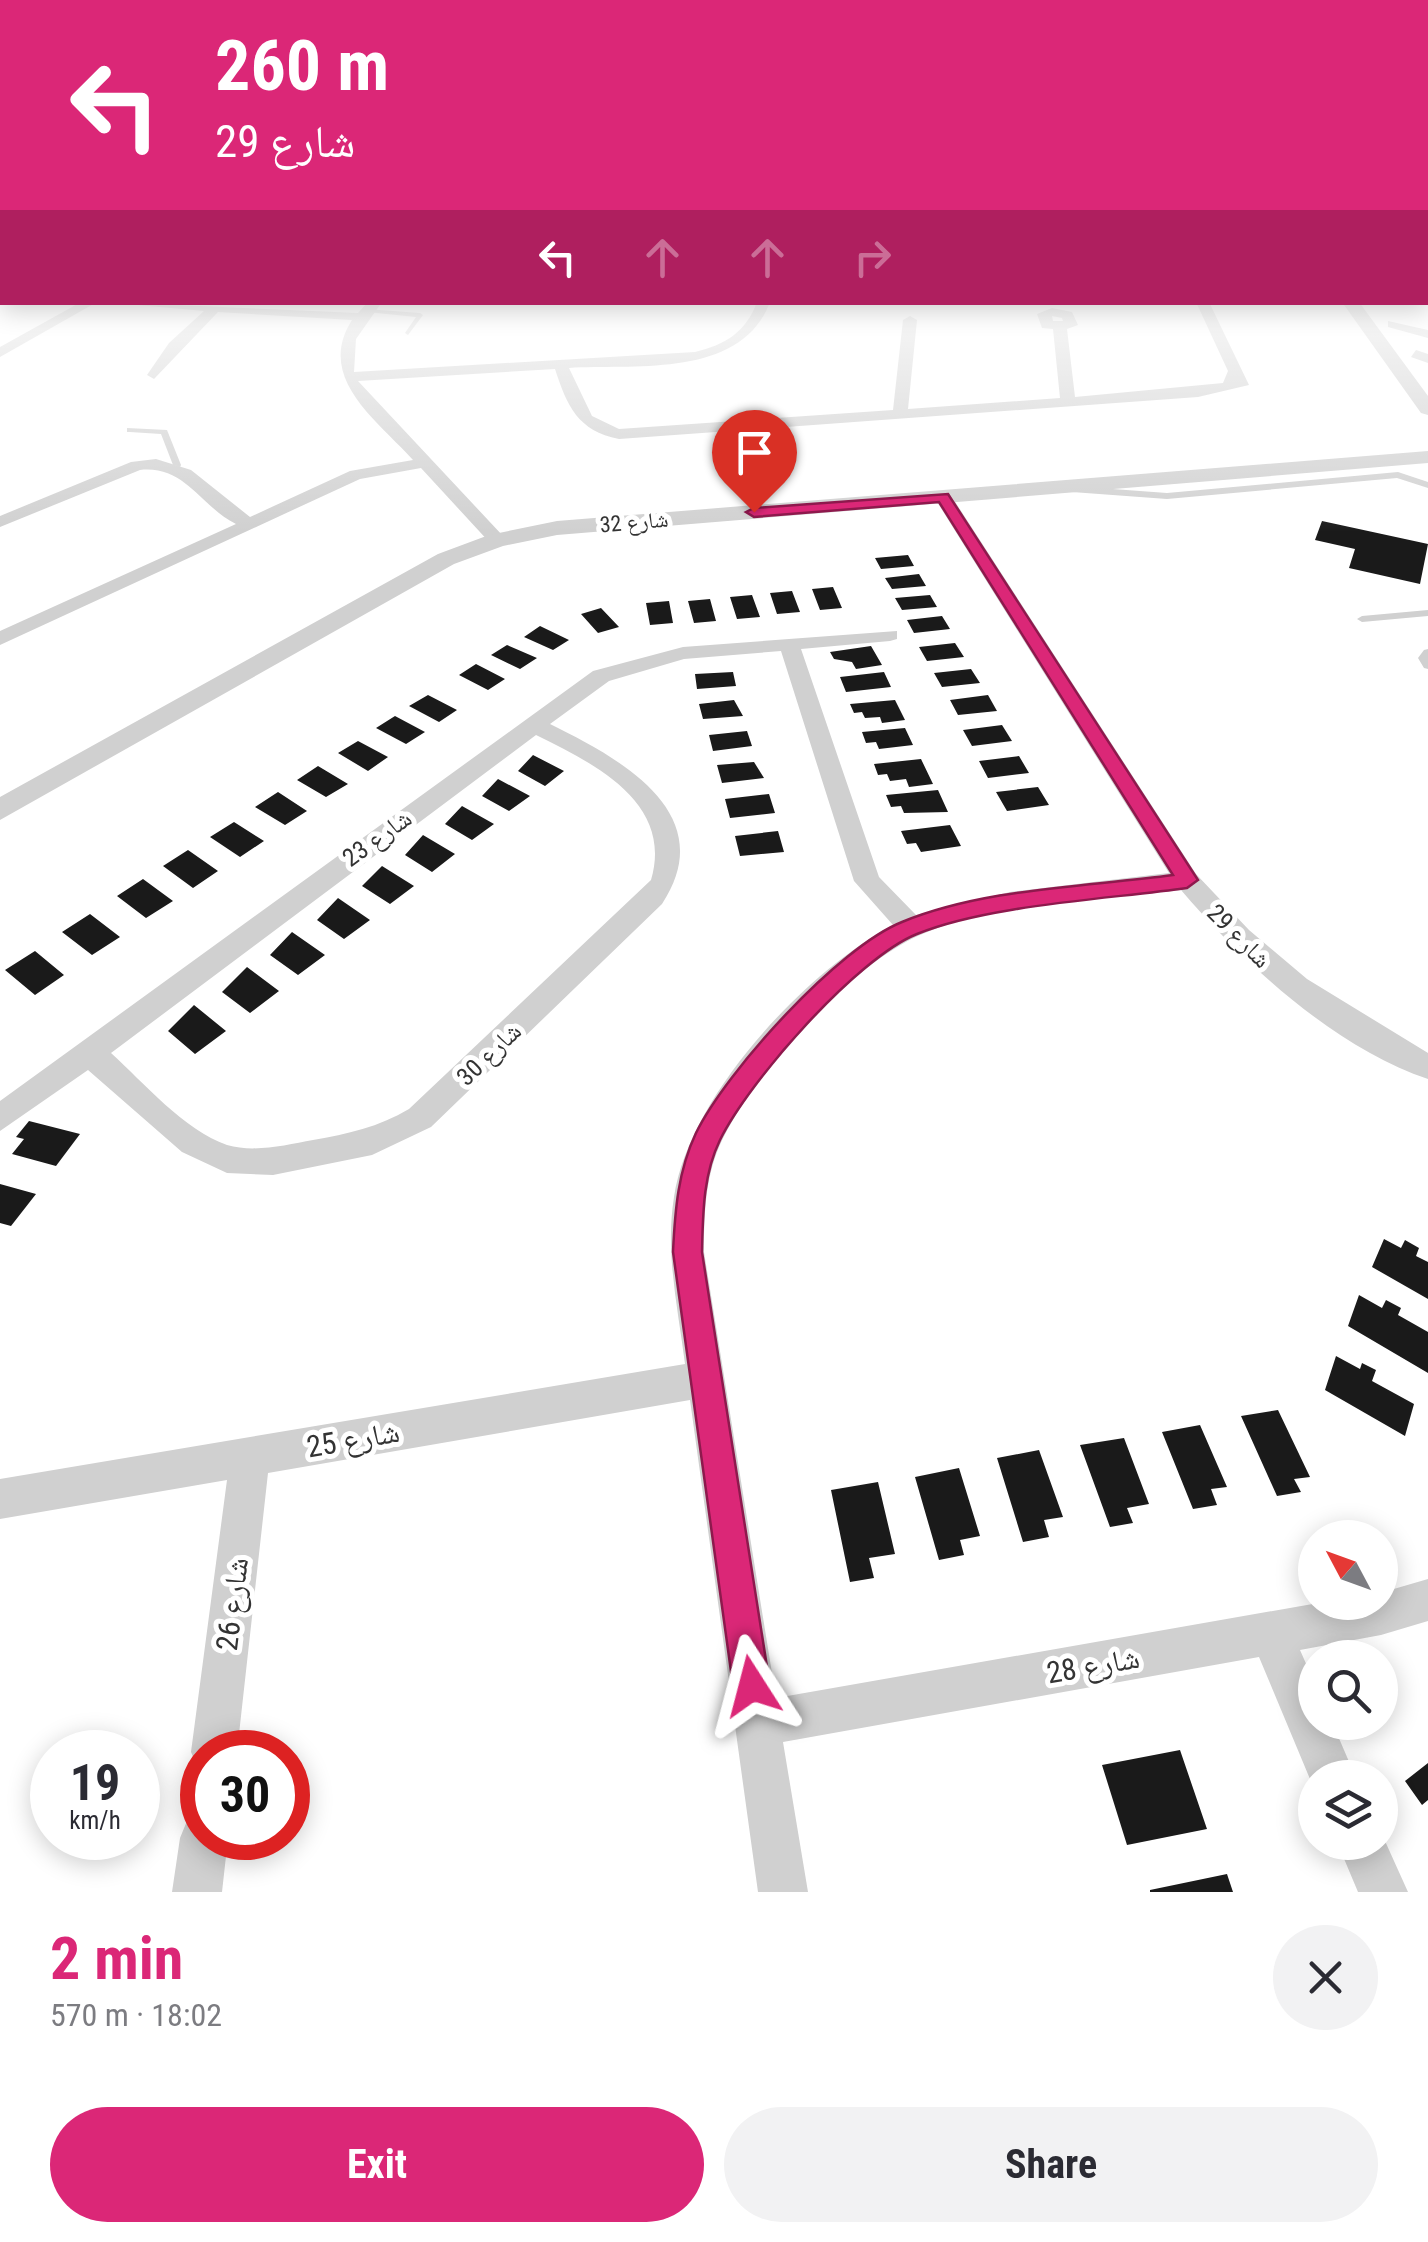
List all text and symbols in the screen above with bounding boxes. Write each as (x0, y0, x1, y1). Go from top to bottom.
text: 260 m (215, 25, 389, 107)
icon: left (50, 40, 180, 170)
text: شارع 29 (215, 115, 355, 168)
icon: left (530, 230, 585, 285)
icon: ahead (635, 230, 690, 285)
icon: ahead (740, 230, 795, 285)
icon: right (845, 230, 900, 285)
pin (712, 410, 797, 513)
icon: arrive (727, 425, 782, 480)
street label: شارع 32 (599, 507, 669, 538)
street label: شارع 23 (337, 803, 418, 873)
street label: شارع 29 (1200, 898, 1277, 975)
street label: شارع 30 (451, 1016, 528, 1092)
street label: شارع 25 (304, 1414, 402, 1466)
north arrow (1298, 1520, 1398, 1620)
map controls (1298, 1520, 1398, 1860)
street label: شارع 26 (209, 1555, 257, 1653)
position arrow (700, 1634, 804, 1738)
street label: شارع 28 (1044, 1640, 1142, 1692)
button: search (1298, 1640, 1398, 1740)
speed limit sign: 30 (180, 1730, 310, 1860)
text: 19 (70, 1754, 120, 1812)
button: layers (1298, 1760, 1398, 1860)
text: km/h (69, 1806, 121, 1835)
text: 2 min (50, 1923, 183, 1994)
button: close (1273, 1925, 1378, 2030)
text: 570 m · 18:02 (50, 1996, 222, 2034)
button: Exit (50, 2107, 704, 2222)
button: Share (724, 2107, 1378, 2222)

